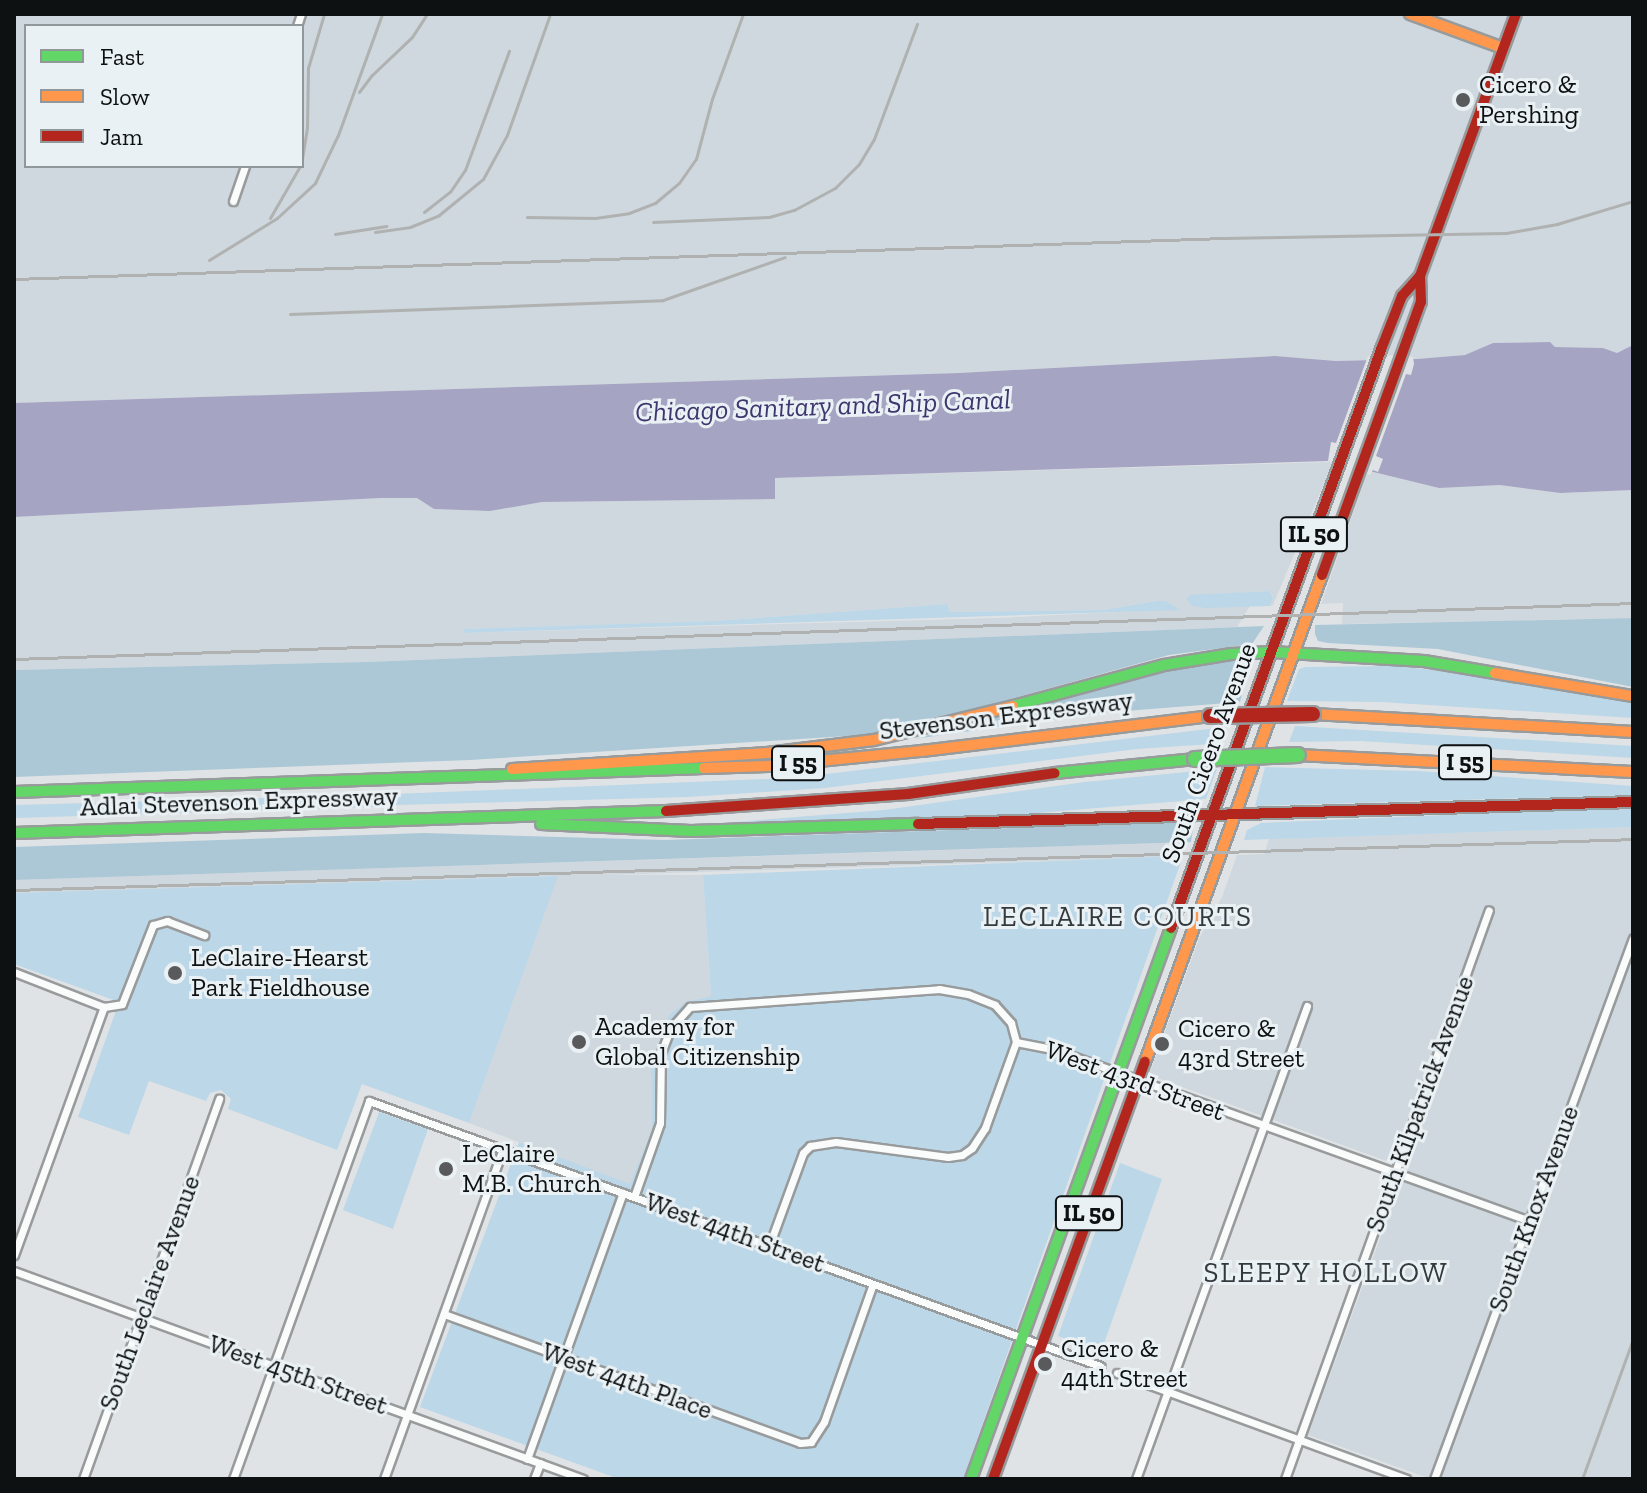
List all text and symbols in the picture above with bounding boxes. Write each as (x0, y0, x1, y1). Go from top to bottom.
legend (24, 24, 304, 168)
text: Fast (100, 42, 144, 71)
place label: Cicero & Pershing (1479, 69, 1579, 130)
text: Slow (100, 82, 150, 111)
marker: Cicero & Pershing (1454, 91, 1472, 109)
text: Jam (100, 122, 143, 151)
water label: Chicago Sanitary and Ship Canal (635, 383, 1011, 429)
road number: IL 50 (1278, 514, 1350, 554)
street label: South Cicero Avenue (1155, 638, 1263, 868)
street label: Stevenson Expressway (878, 685, 1134, 747)
road number: I 55 (1437, 742, 1493, 782)
road number: I 55 (770, 743, 826, 783)
street label: Adlai Stevenson Expressway (79, 781, 399, 823)
district label: LECLAIRE COURTS (983, 900, 1253, 934)
place label: LeClaire-Hearst Park Fieldhouse (191, 942, 370, 1004)
marker: LeClaire-Hearst Park Fieldhouse (166, 964, 184, 982)
street label: South Kilpatrick Avenue (1359, 971, 1481, 1237)
place label: Academy for Global Citizenship (595, 1011, 800, 1072)
place label: Cicero & 43rd Street (1178, 1013, 1304, 1074)
marker: Academy for Global Citizenship (570, 1033, 588, 1051)
street label: West 43rd Street (1041, 1034, 1229, 1128)
marker: Cicero & 43rd Street (1153, 1035, 1171, 1053)
street label: South Knox Avenue (1482, 1101, 1586, 1317)
place label: LeClaire M.B. Church (462, 1138, 601, 1200)
marker: LeClaire M.B. Church (437, 1160, 455, 1178)
street label: South Leclaire Avenue (93, 1171, 207, 1415)
street label: West 44th Street (641, 1186, 829, 1280)
road number: IL 50 (1053, 1193, 1125, 1233)
district label: SLEEPY HOLLOW (1203, 1256, 1449, 1290)
street label: West 45th Street (204, 1328, 392, 1422)
place label: Cicero & 44th Street (1061, 1333, 1188, 1394)
street label: West 44th Place (538, 1336, 716, 1426)
marker: Cicero & 44th Street (1036, 1355, 1054, 1373)

